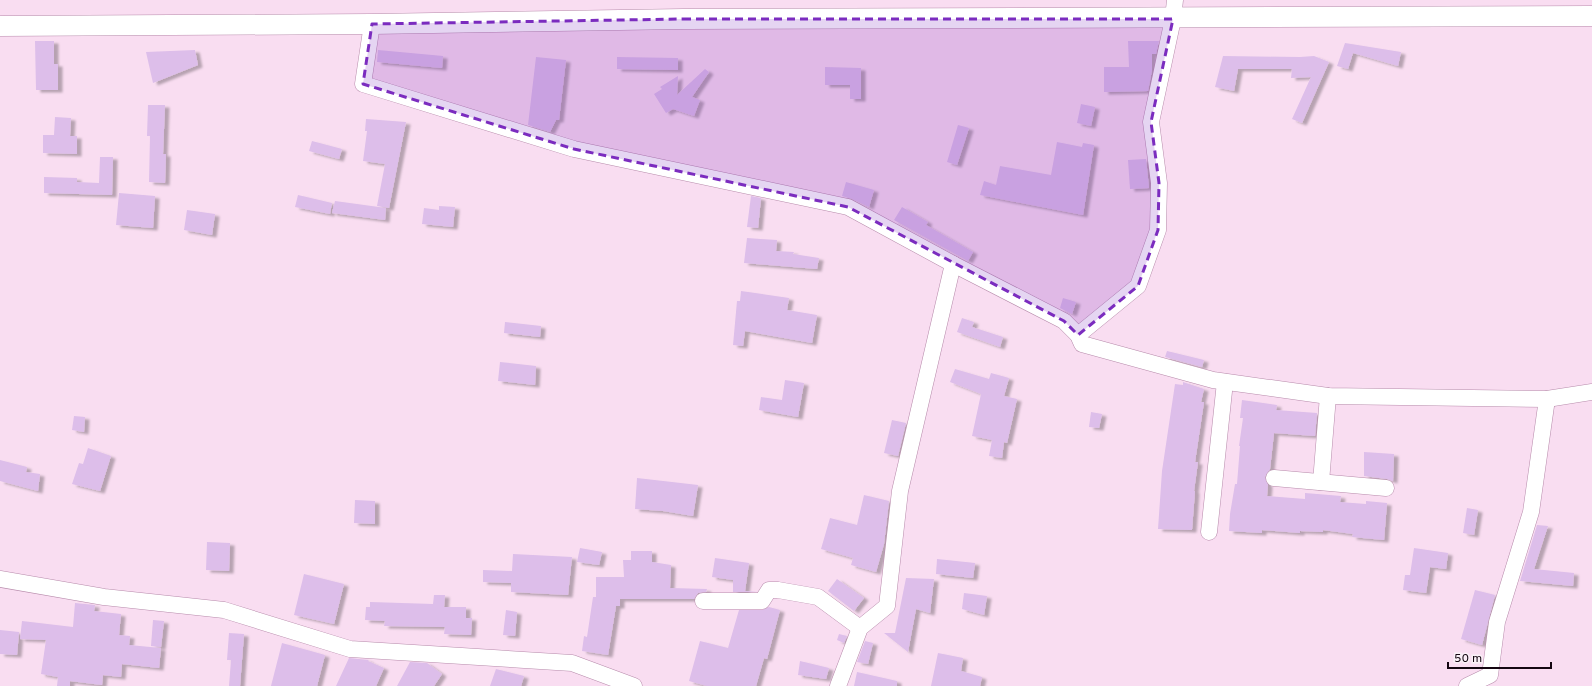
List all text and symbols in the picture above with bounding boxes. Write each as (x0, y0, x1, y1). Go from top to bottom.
scale bar (1448, 644, 1551, 670)
text: 50 m (1454, 651, 1482, 667)

